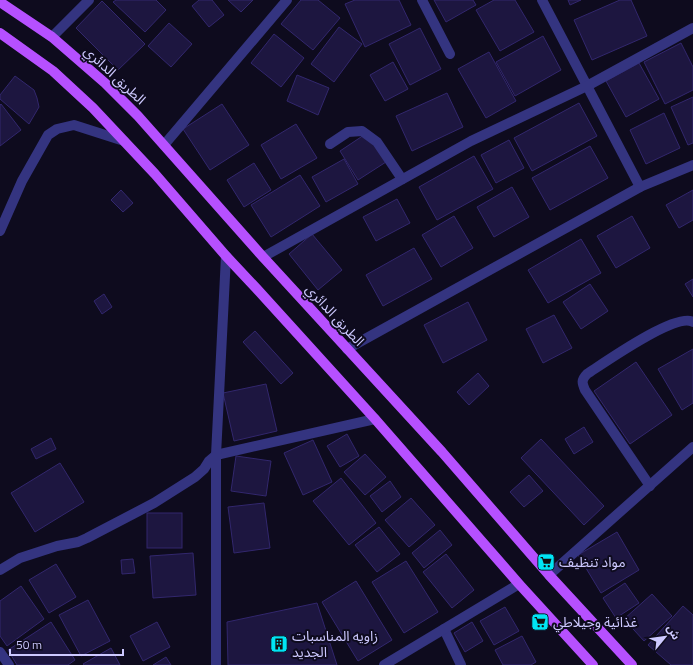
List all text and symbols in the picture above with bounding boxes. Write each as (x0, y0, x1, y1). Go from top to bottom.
street label: الطريق الدائري (79, 40, 151, 110)
street label: الطريق الدائري (300, 279, 370, 351)
place label: مواد تنظيف (559, 551, 626, 572)
supermarket icon: مواد تنظيف (536, 552, 556, 572)
place label: غذائية وجيلاطي (553, 611, 638, 633)
supermarket icon: غذائية وجيلاطي (530, 612, 550, 632)
north arrow (645, 617, 685, 657)
text: ش (663, 622, 684, 643)
place label: زاويه المناسبات الجديد (292, 625, 378, 662)
scale bar (10, 631, 123, 657)
building icon: زاويه المناسبات الجديد (269, 634, 289, 654)
text: 50 m (16, 635, 42, 654)

